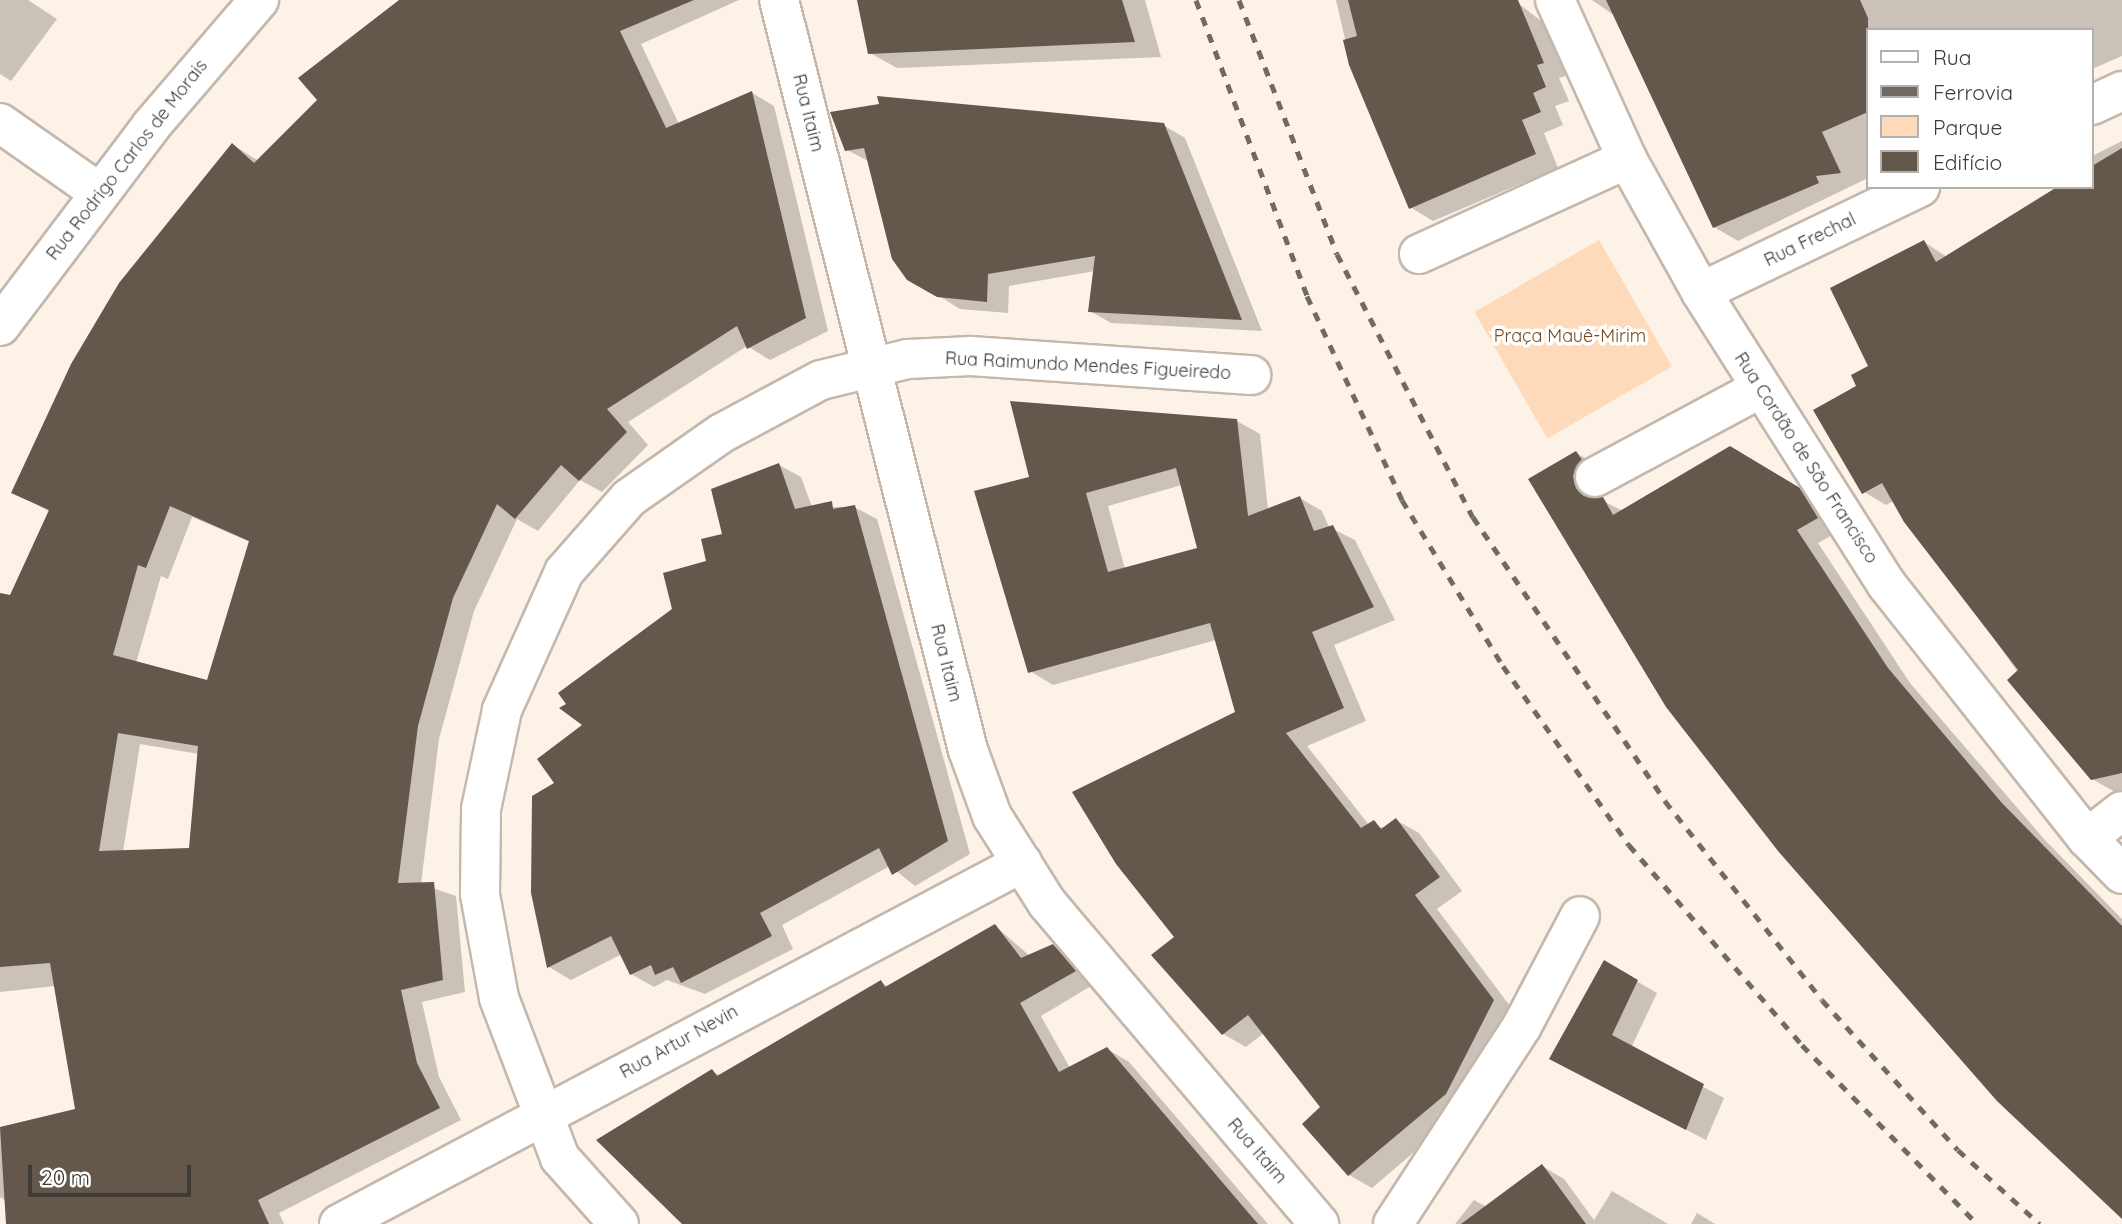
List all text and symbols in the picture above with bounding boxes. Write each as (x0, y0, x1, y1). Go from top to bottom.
legend (1867, 28, 2094, 189)
text: Rua (1933, 44, 1972, 70)
street label: Rua Rodrigo Carlos de Morais (42, 55, 212, 265)
street label: Rua Itaim (788, 72, 828, 154)
text: Ferrovia (1933, 79, 2013, 105)
text: Parque (1933, 114, 2002, 140)
text: Edifício (1933, 149, 2002, 175)
street label: Rua Frechal (1761, 209, 1859, 271)
park label: Praça Mauê-Mirim (1494, 325, 1646, 347)
street label: Rua Raimundo Mendes Figueiredo (944, 348, 1232, 384)
street label: Rua Cordão de São Francisco (1730, 348, 1882, 568)
street label: Rua Itaim (926, 622, 966, 704)
street label: Rua Artur Nevin (616, 1001, 742, 1083)
street label: Rua Itaim (1223, 1114, 1291, 1188)
scale bar (32, 1150, 194, 1194)
text: 20 m (41, 1164, 90, 1190)

